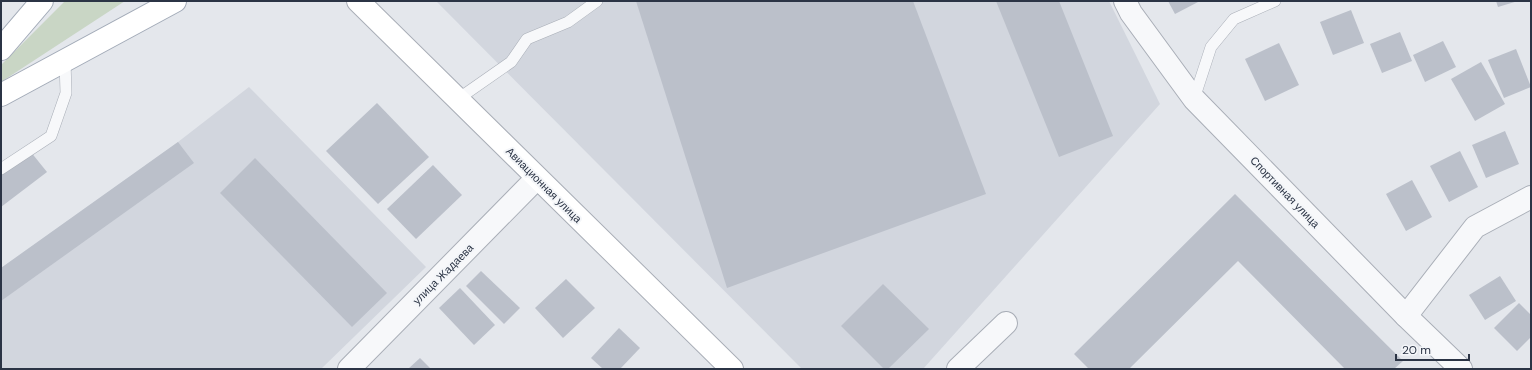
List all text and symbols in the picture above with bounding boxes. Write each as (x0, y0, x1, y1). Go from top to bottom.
street label: Авиационная улица (503, 144, 585, 226)
street label: Спортивная улица (1247, 153, 1323, 231)
street label: улица Жадаева (410, 240, 477, 307)
scale bar (1396, 336, 1469, 362)
text: 20 m (1402, 342, 1431, 358)

